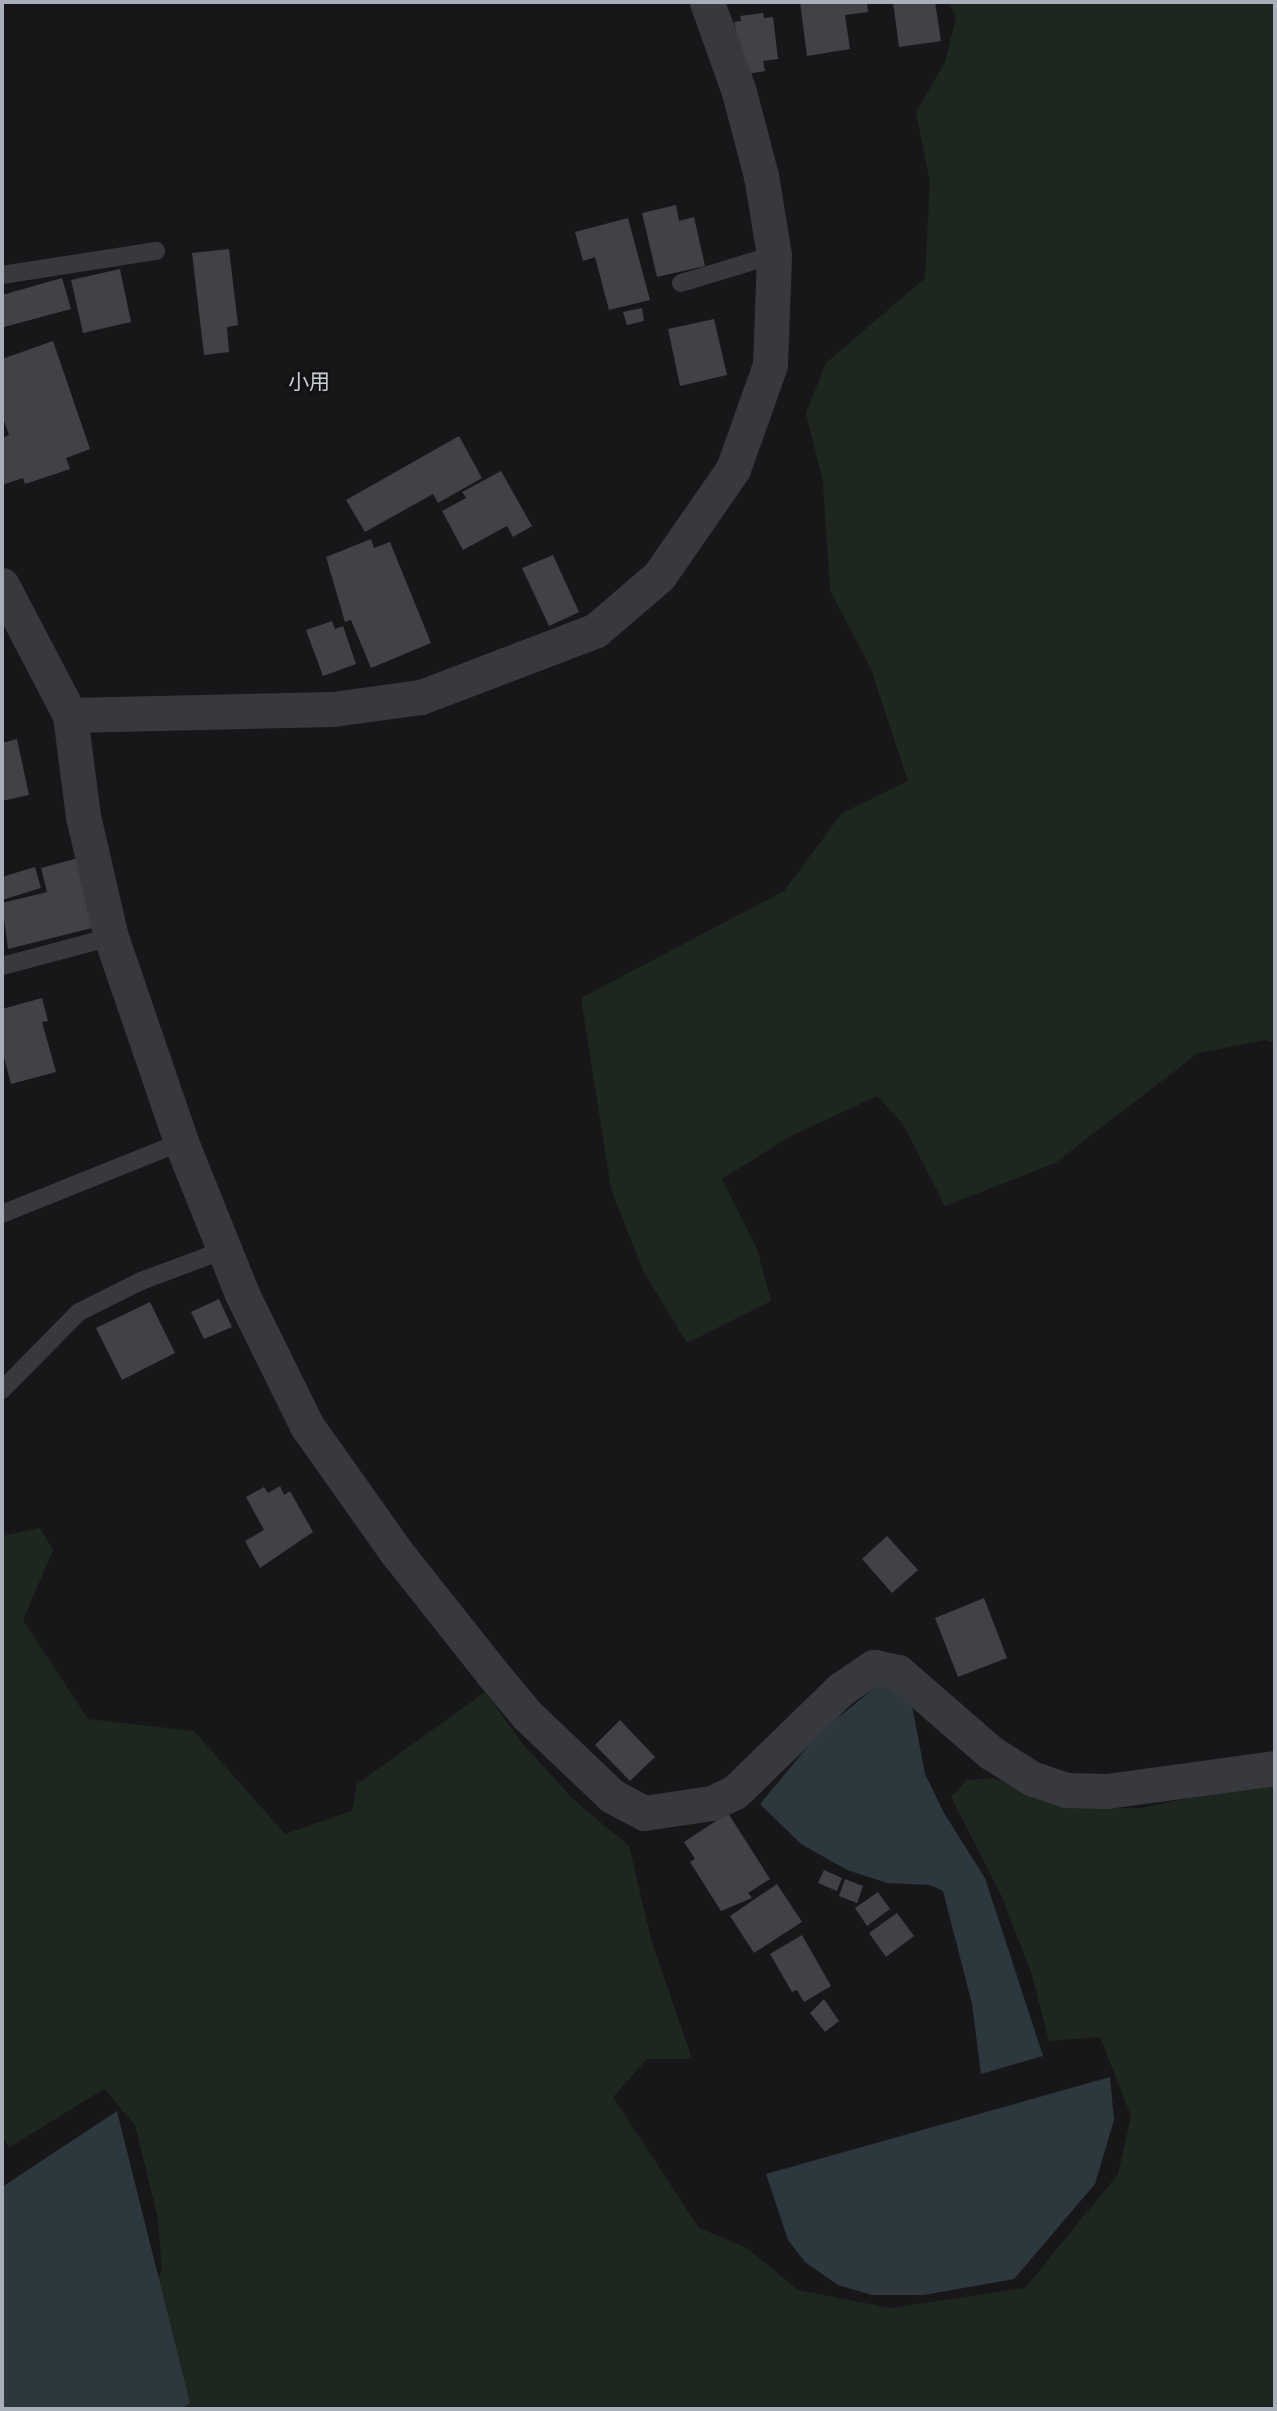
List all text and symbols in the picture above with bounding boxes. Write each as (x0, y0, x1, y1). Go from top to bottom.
district label: 小用 (288, 370, 330, 396)

